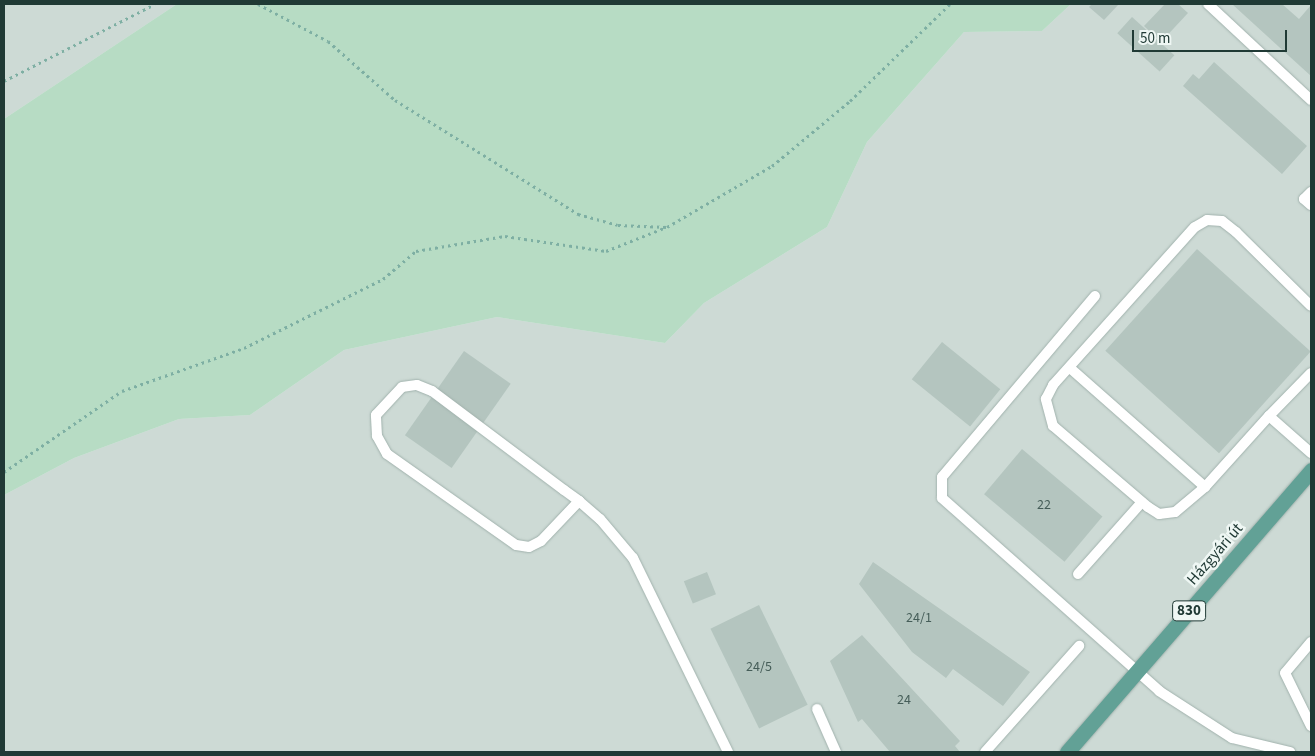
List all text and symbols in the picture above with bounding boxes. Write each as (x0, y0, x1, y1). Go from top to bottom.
scale bar (1135, 20, 1290, 52)
text: 50 m (1140, 28, 1170, 49)
house number: 22 (1037, 497, 1051, 513)
street label: Házgyári út (1183, 519, 1247, 589)
road number: 830 (1172, 598, 1206, 624)
house number: 24/1 (906, 610, 932, 626)
house number: 24/5 (746, 659, 772, 675)
house number: 24 (897, 692, 911, 708)

